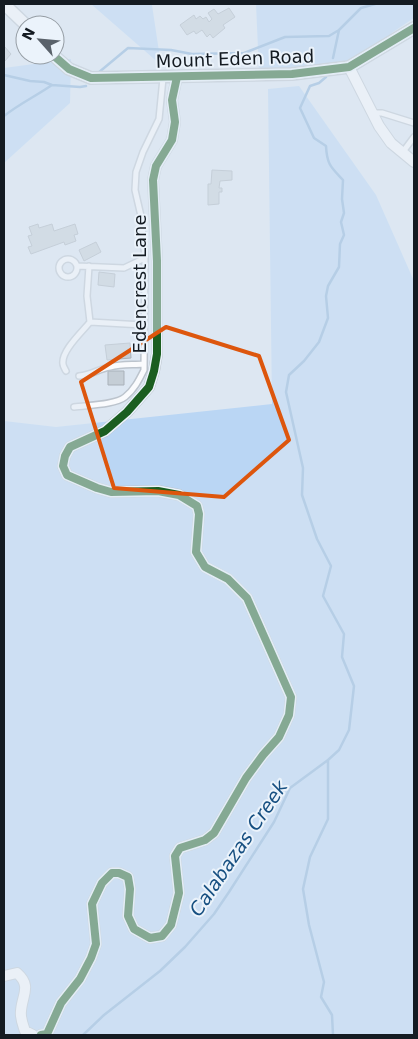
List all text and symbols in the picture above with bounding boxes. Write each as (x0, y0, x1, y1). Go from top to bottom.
north arrow (15, 15, 65, 65)
text: N (19, 25, 38, 43)
street label: Mount Eden Road (156, 45, 314, 72)
street label: Edencrest Lane (129, 215, 150, 353)
water label: Calabazas Creek (185, 775, 292, 920)

